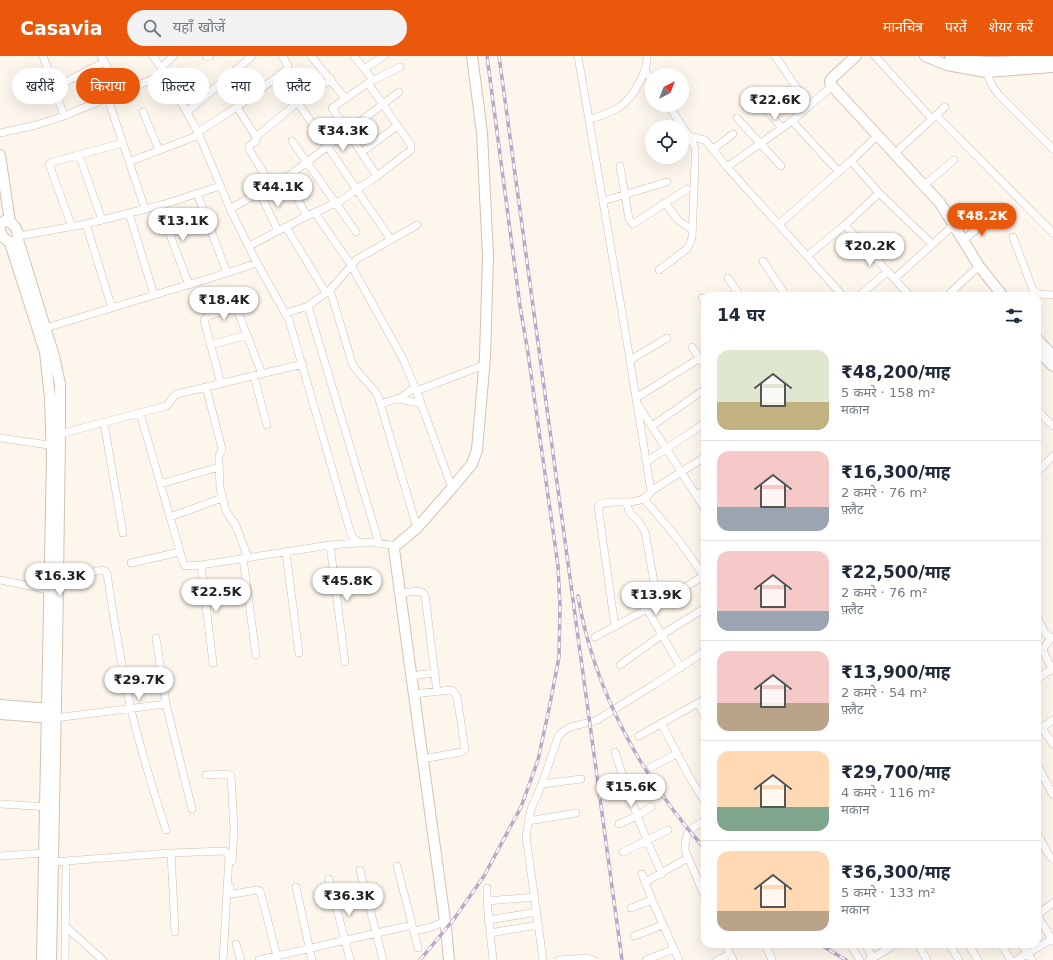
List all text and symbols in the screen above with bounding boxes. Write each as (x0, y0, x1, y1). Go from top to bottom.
search box (127, 10, 407, 46)
text: Casavia (20, 17, 103, 39)
icon: search (141, 17, 163, 39)
text: यहाँ खोजें (173, 18, 225, 36)
text: मानचित्र (883, 19, 923, 35)
text: परतें (945, 19, 967, 35)
text: शेयर करें (989, 19, 1033, 35)
chip: खरीदें (12, 68, 68, 104)
chip: किराया (76, 68, 140, 104)
chip: फ़िल्टर (148, 68, 209, 104)
chip: नया (217, 68, 265, 104)
chip: फ़्लैट (273, 68, 325, 104)
north arrow (645, 68, 689, 112)
map controls (645, 68, 689, 164)
pin: ₹22.6K (742, 87, 808, 121)
text: ₹22.6K (749, 92, 801, 107)
pin: ₹34.3K (310, 118, 376, 152)
button: locate (645, 120, 689, 164)
text: ₹34.3K (317, 123, 369, 138)
pin: ₹44.1K (245, 174, 311, 208)
text: ₹44.1K (252, 179, 304, 194)
pin: ₹48.2K (949, 203, 1015, 237)
pin: ₹13.1K (150, 208, 216, 242)
text: ₹48.2K (956, 208, 1008, 223)
text: ₹13.1K (157, 213, 209, 228)
pin: ₹20.2K (837, 233, 903, 267)
text: ₹20.2K (844, 238, 896, 253)
pin: ₹18.4K (191, 287, 257, 321)
text: ₹18.4K (198, 292, 250, 307)
text: 14 घर (717, 305, 765, 325)
icon: filters (1003, 305, 1025, 327)
text: ₹48,200/माह (841, 362, 950, 382)
icon: home (749, 366, 797, 414)
text: 5 कमरे · 158 m² (841, 385, 936, 400)
text: मकान (841, 402, 869, 417)
text: ₹16,300/माह (841, 462, 950, 482)
icon: home (749, 467, 797, 515)
text: 2 कमरे · 76 m² (841, 485, 927, 500)
text: फ़्लैट (841, 502, 864, 517)
text: ₹22,500/माह (841, 562, 950, 582)
pin: ₹16.3K (27, 563, 93, 597)
icon: home (749, 567, 797, 615)
text: ₹16.3K (34, 568, 86, 583)
pin: ₹45.8K (314, 568, 380, 602)
text: ₹45.8K (321, 573, 373, 588)
pin: ₹22.5K (183, 579, 249, 613)
pin: ₹13.9K (623, 582, 689, 616)
text: ₹22.5K (190, 584, 242, 599)
text: 2 कमरे · 76 m² (841, 585, 927, 600)
text: ₹13.9K (630, 587, 682, 602)
text: फ़्लैट (841, 602, 864, 617)
text: ₹13,900/माह (841, 662, 950, 682)
pin: ₹29.7K (106, 667, 172, 701)
icon: home (749, 667, 797, 715)
text: ₹29.7K (113, 672, 165, 687)
text: 2 कमरे · 54 m² (841, 685, 927, 700)
text: फ़्लैट (841, 702, 864, 717)
text: ₹29,700/माह (841, 762, 950, 782)
icon: home (749, 767, 797, 815)
pin: ₹15.6K (598, 774, 664, 808)
text: ₹15.6K (605, 779, 657, 794)
text: 4 कमरे · 116 m² (841, 785, 936, 800)
text: मकान (841, 802, 869, 817)
text: ₹36,300/माह (841, 862, 950, 882)
icon: home (749, 867, 797, 915)
pin: ₹36.3K (316, 883, 382, 917)
text: 5 कमरे · 133 m² (841, 885, 936, 900)
text: ₹36.3K (323, 888, 375, 903)
text: मकान (841, 902, 869, 917)

